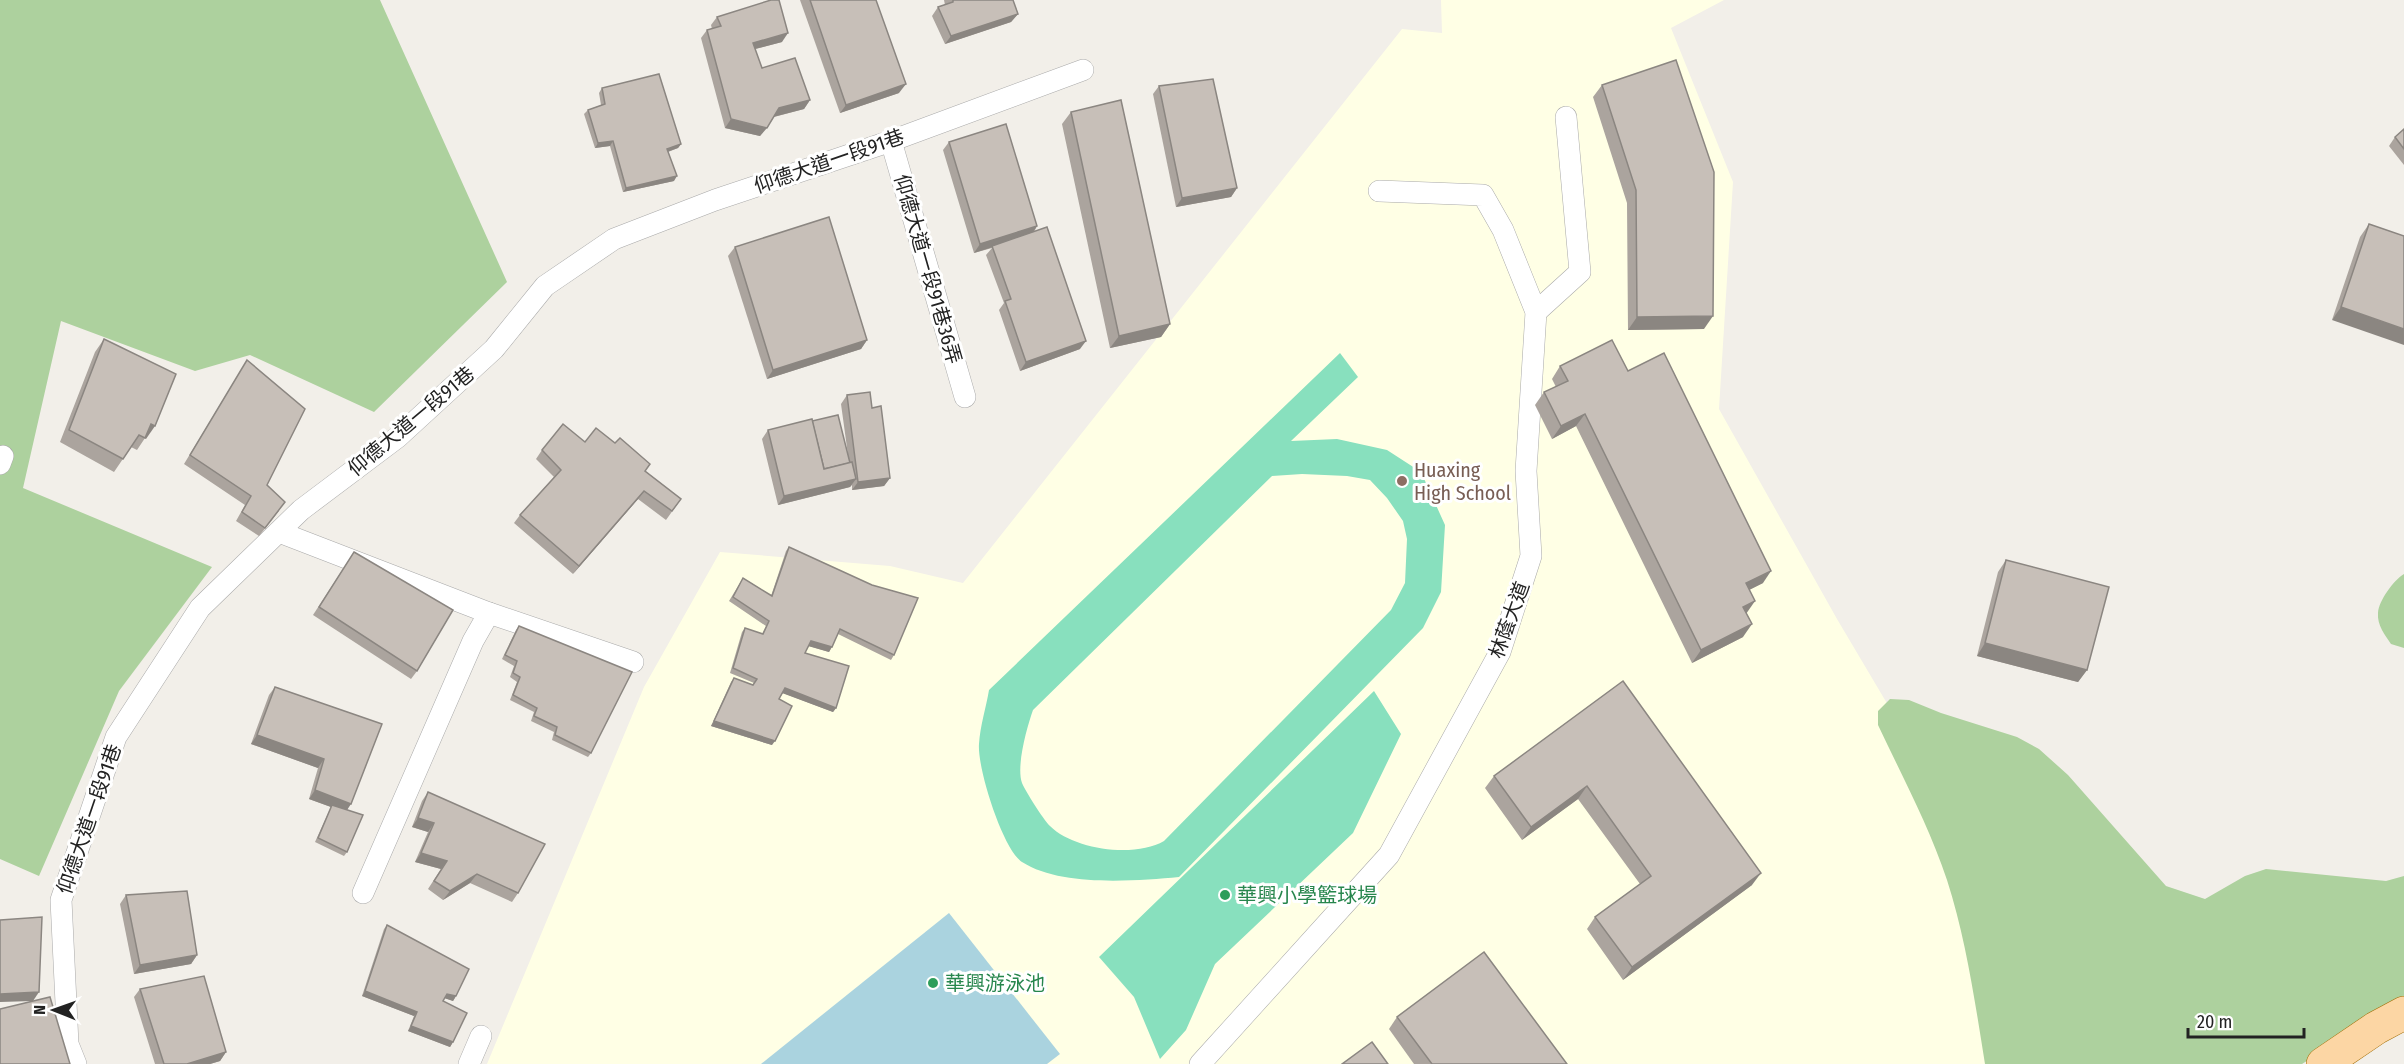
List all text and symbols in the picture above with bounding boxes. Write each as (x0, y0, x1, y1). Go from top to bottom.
street label: 仰德大道一段91巷 (751, 124, 907, 198)
street label: 仰德大道一段91巷36弄 (889, 171, 967, 367)
street label: 仰德大道一段91巷 (343, 361, 479, 481)
place label: Huaxing High School (1414, 458, 1511, 505)
marker: Huaxing High School (1395, 474, 1409, 488)
street label: 林蔭大道 (1484, 578, 1534, 662)
street label: 仰德大道一段91巷 (52, 741, 126, 897)
place label: 華興小學籃球場 (1237, 883, 1377, 907)
marker: 華興小學籃球場 (1218, 888, 1232, 902)
place label: 華興游泳池 (945, 971, 1045, 995)
marker: 華興游泳池 (926, 976, 940, 990)
north arrow (24, 980, 84, 1040)
scale bar (2188, 1001, 2304, 1039)
text: N (30, 1005, 49, 1015)
text: 20 m (2197, 1011, 2232, 1033)

